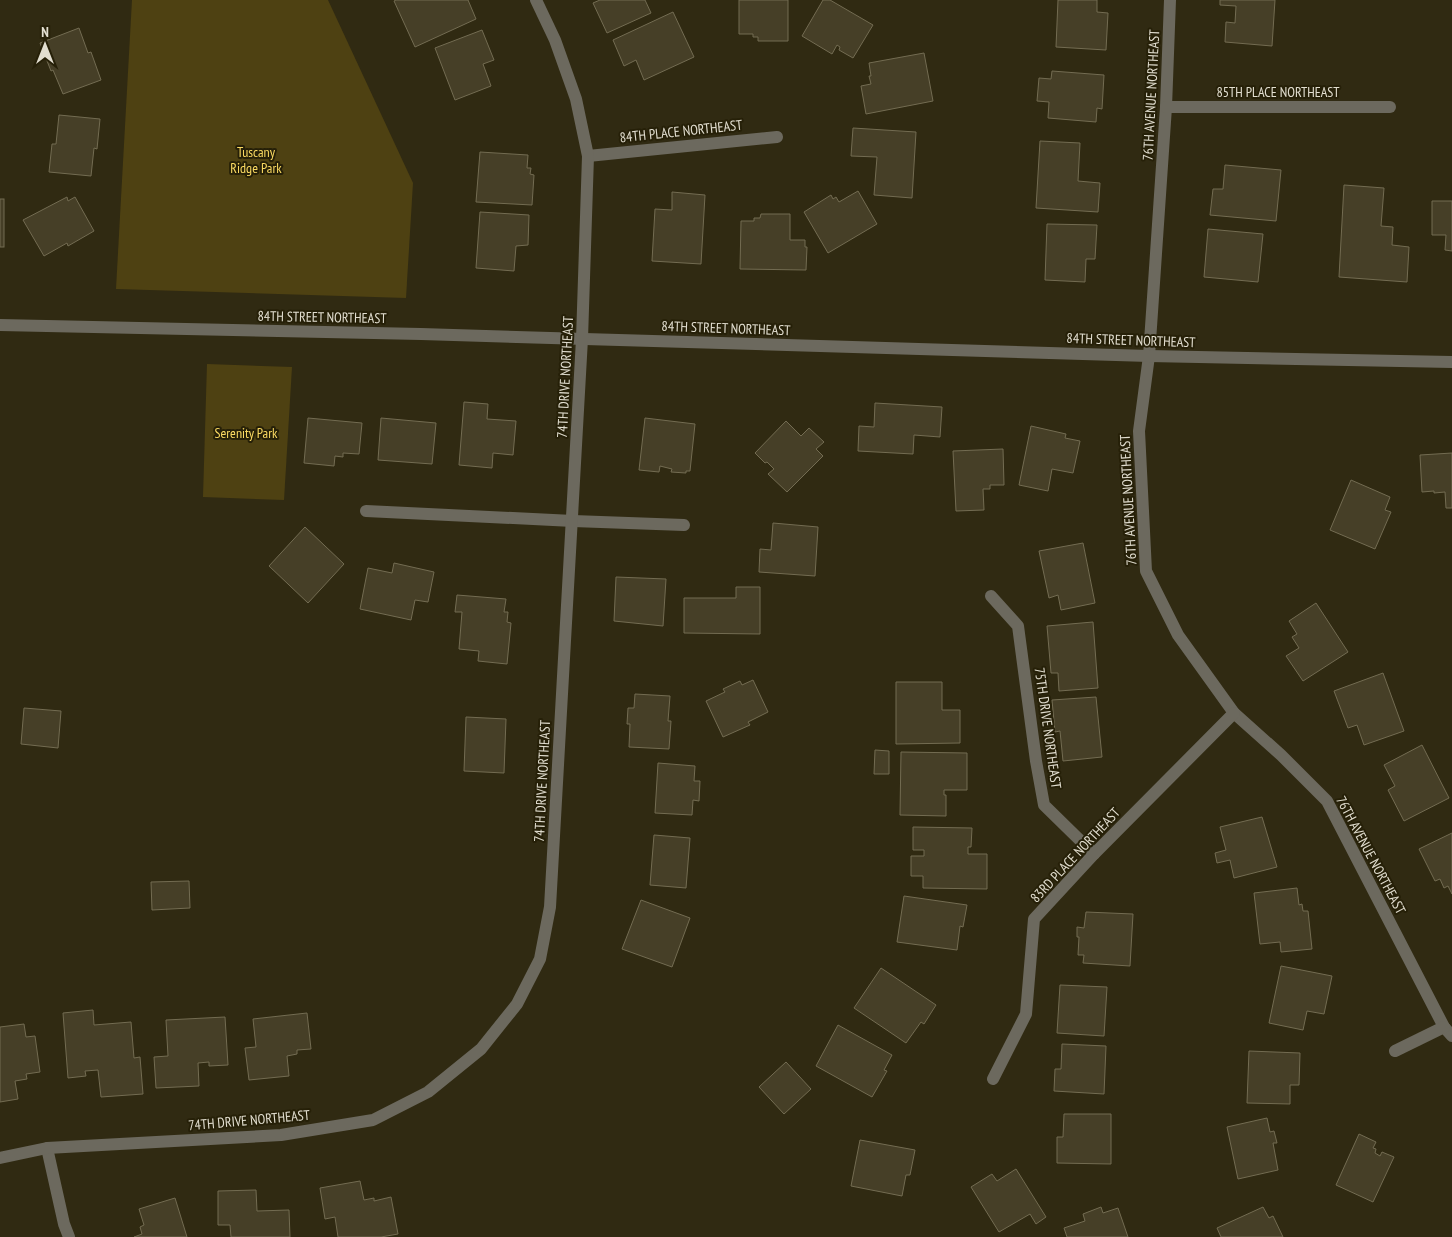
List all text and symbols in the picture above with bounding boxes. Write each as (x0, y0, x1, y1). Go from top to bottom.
north arrow (20, 20, 70, 70)
text: N (41, 23, 49, 41)
street label: 76TH AVENUE NORTHEAST (1139, 28, 1163, 161)
street label: 85TH PLACE NORTHEAST (1216, 83, 1340, 101)
street label: 84TH PLACE NORTHEAST (619, 116, 744, 146)
park label: Tuscany Ridge Park (230, 143, 282, 177)
street label: 84TH STREET NORTHEAST (257, 307, 387, 327)
street label: 74TH DRIVE NORTHEAST (553, 315, 577, 438)
street label: 84TH STREET NORTHEAST (661, 317, 792, 339)
street label: 84TH STREET NORTHEAST (1066, 329, 1197, 351)
park label: Serenity Park (215, 424, 278, 442)
street label: 76TH AVENUE NORTHEAST (1116, 433, 1140, 566)
street label: 75TH DRIVE NORTHEAST (1031, 666, 1066, 790)
street label: 74TH DRIVE NORTHEAST (530, 719, 554, 842)
street label: 76TH AVENUE NORTHEAST (1332, 793, 1410, 918)
street label: 83RD PLACE NORTHEAST (1026, 803, 1124, 906)
street label: 74TH DRIVE NORTHEAST (187, 1106, 311, 1134)

